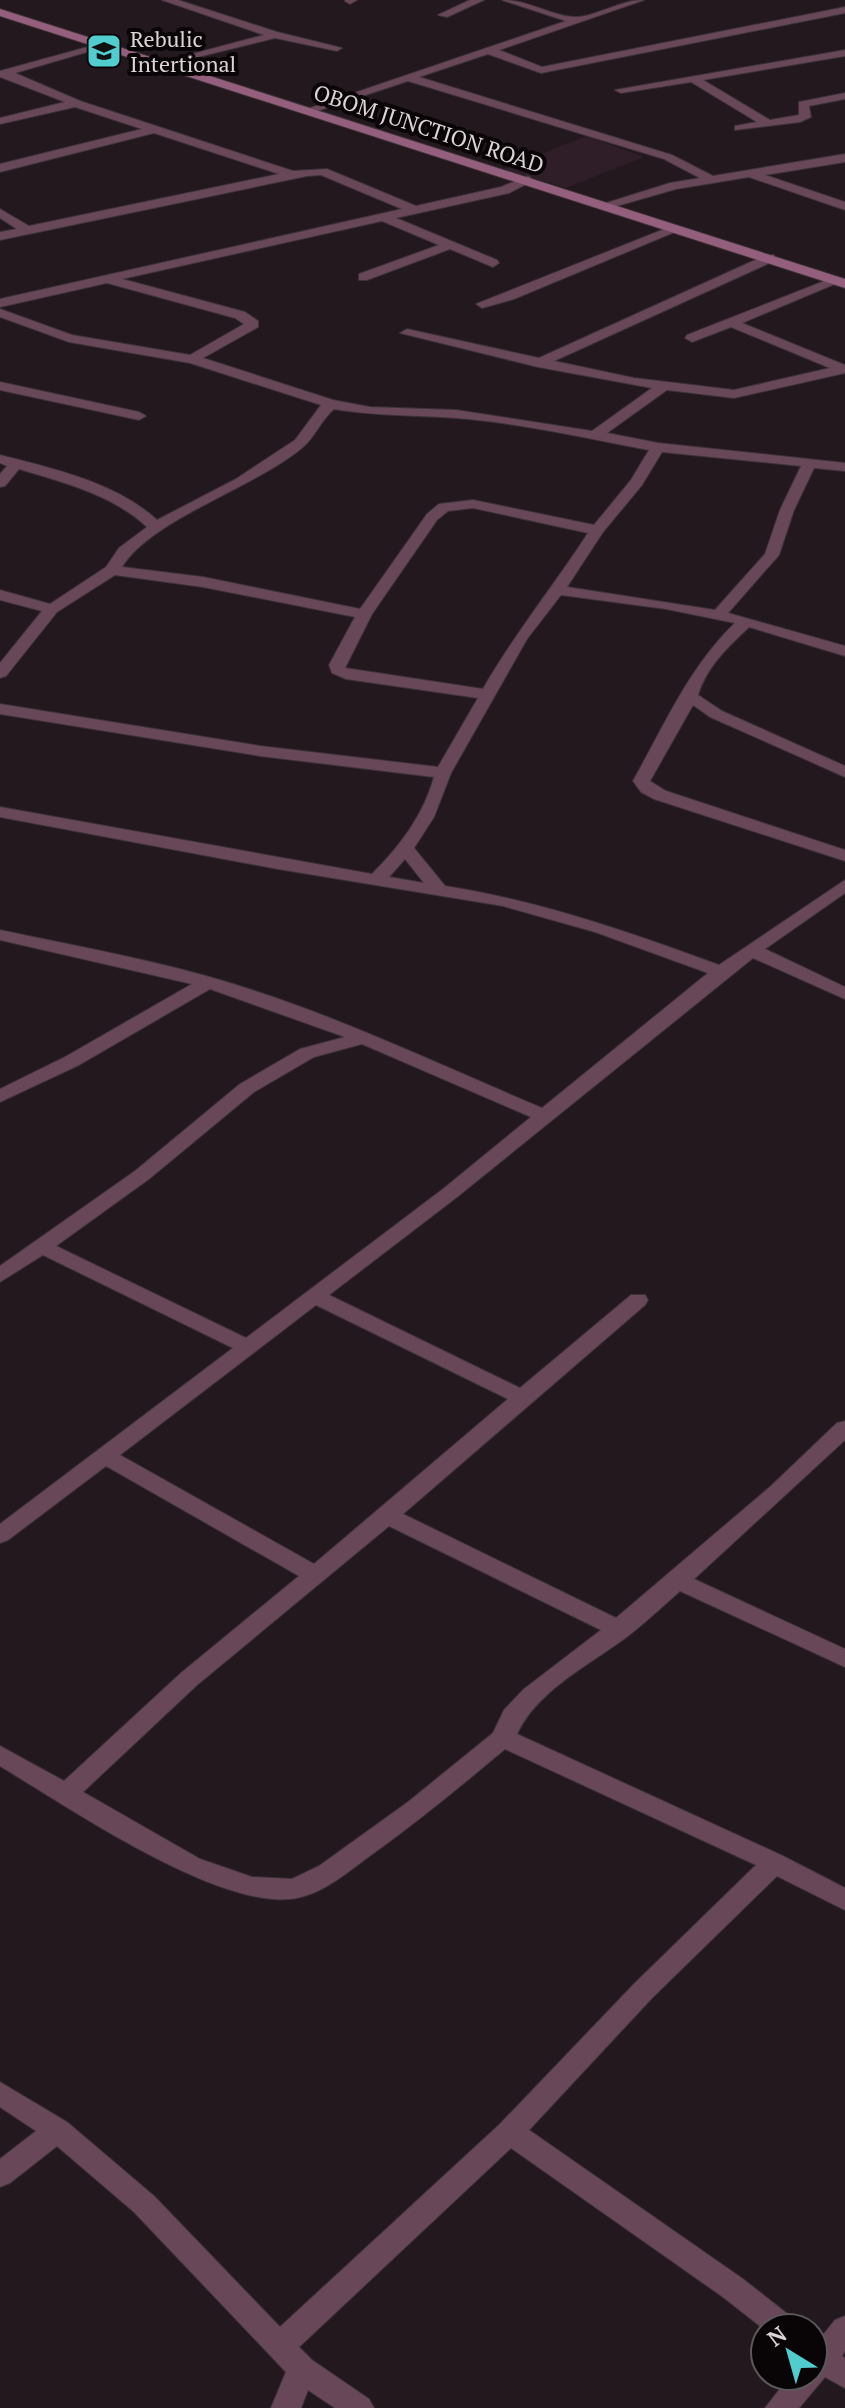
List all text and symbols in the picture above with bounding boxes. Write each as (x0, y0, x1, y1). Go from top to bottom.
place label: Rebulic Intertional (130, 24, 236, 78)
school or university icon: Rebulic Intertional (85, 32, 123, 70)
street label: OBOM JUNCTION ROAD (310, 77, 548, 179)
north arrow (749, 2312, 829, 2392)
text: N (761, 2319, 792, 2352)

